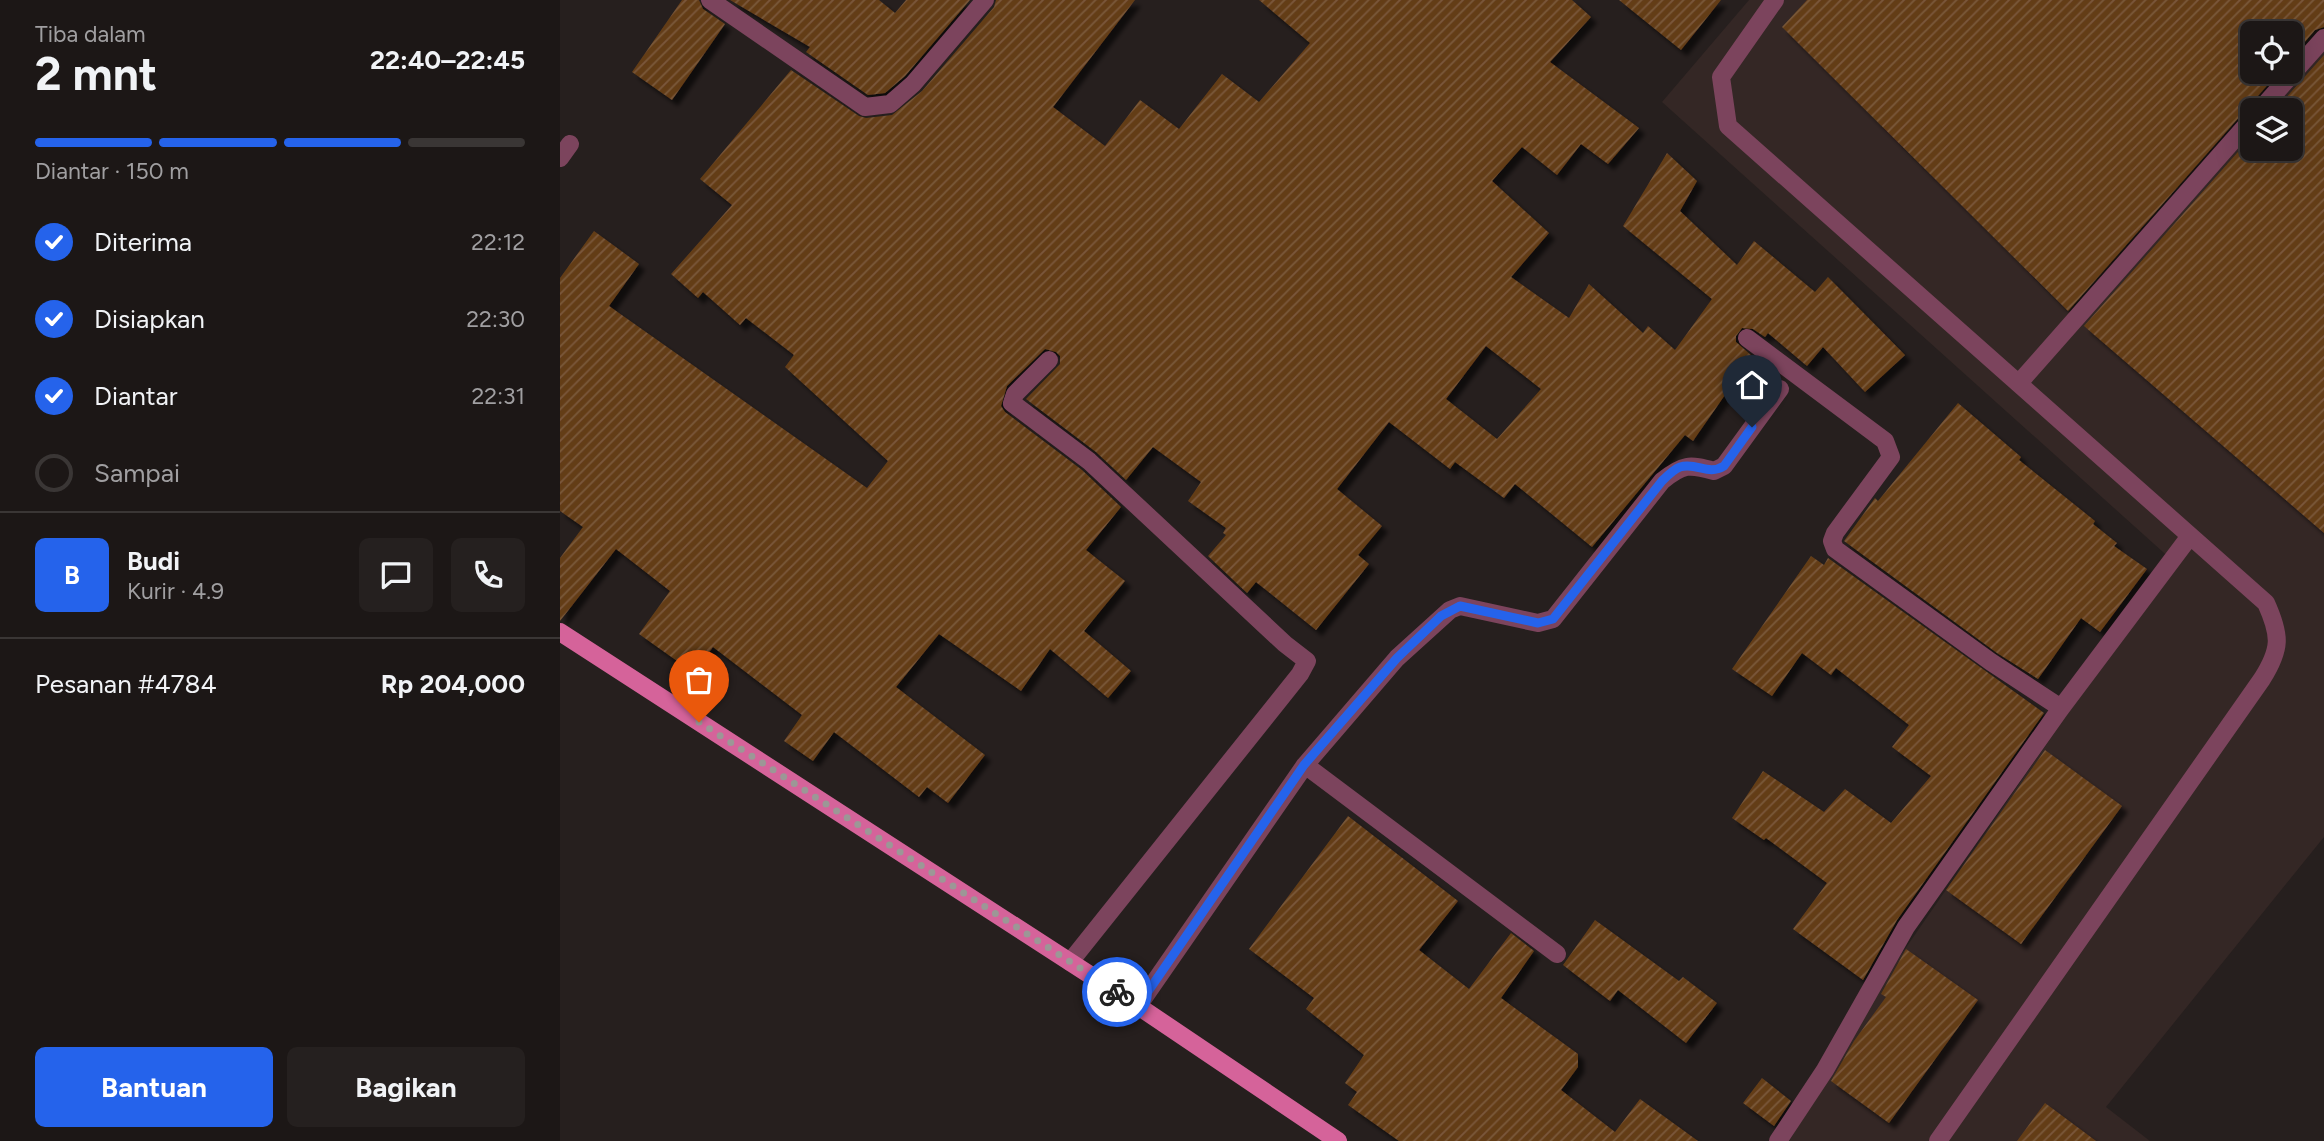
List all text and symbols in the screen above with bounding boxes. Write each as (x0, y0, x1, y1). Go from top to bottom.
text: Tiba dalam (35, 20, 146, 48)
map controls (2240, 21, 2303, 161)
button: locate (2240, 21, 2303, 84)
text: 22:40–22:45 (370, 44, 525, 76)
text: 2 mnt (35, 46, 157, 102)
button: layers (2240, 98, 2303, 161)
text: Diantar · 150 m (35, 157, 189, 185)
icon: check (35, 223, 73, 261)
text: Diterima (94, 226, 192, 258)
text: 22:12 (471, 228, 525, 256)
icon: check (35, 300, 73, 338)
text: Disiapkan (94, 303, 205, 335)
text: 22:30 (466, 305, 525, 333)
pin (1722, 355, 1782, 427)
icon: home (1733, 366, 1771, 404)
icon: check (35, 377, 73, 415)
text: Diantar (94, 380, 178, 412)
text: 22:31 (471, 382, 525, 410)
text: Sampai (94, 457, 180, 489)
button: chat (359, 538, 433, 612)
button: phone (451, 538, 525, 612)
text: Budi (127, 545, 180, 577)
text: B (64, 559, 80, 591)
text: Kurir · 4.9 (127, 577, 224, 605)
pin (669, 650, 729, 722)
icon: bag (680, 661, 718, 699)
text: Pesanan #4784 (35, 668, 217, 700)
text: Rp 204,000 (381, 668, 525, 700)
courier (1082, 957, 1152, 1027)
icon: bike (1098, 973, 1136, 1011)
button: Bantuan (35, 1047, 273, 1127)
button: Bagikan (287, 1047, 525, 1127)

